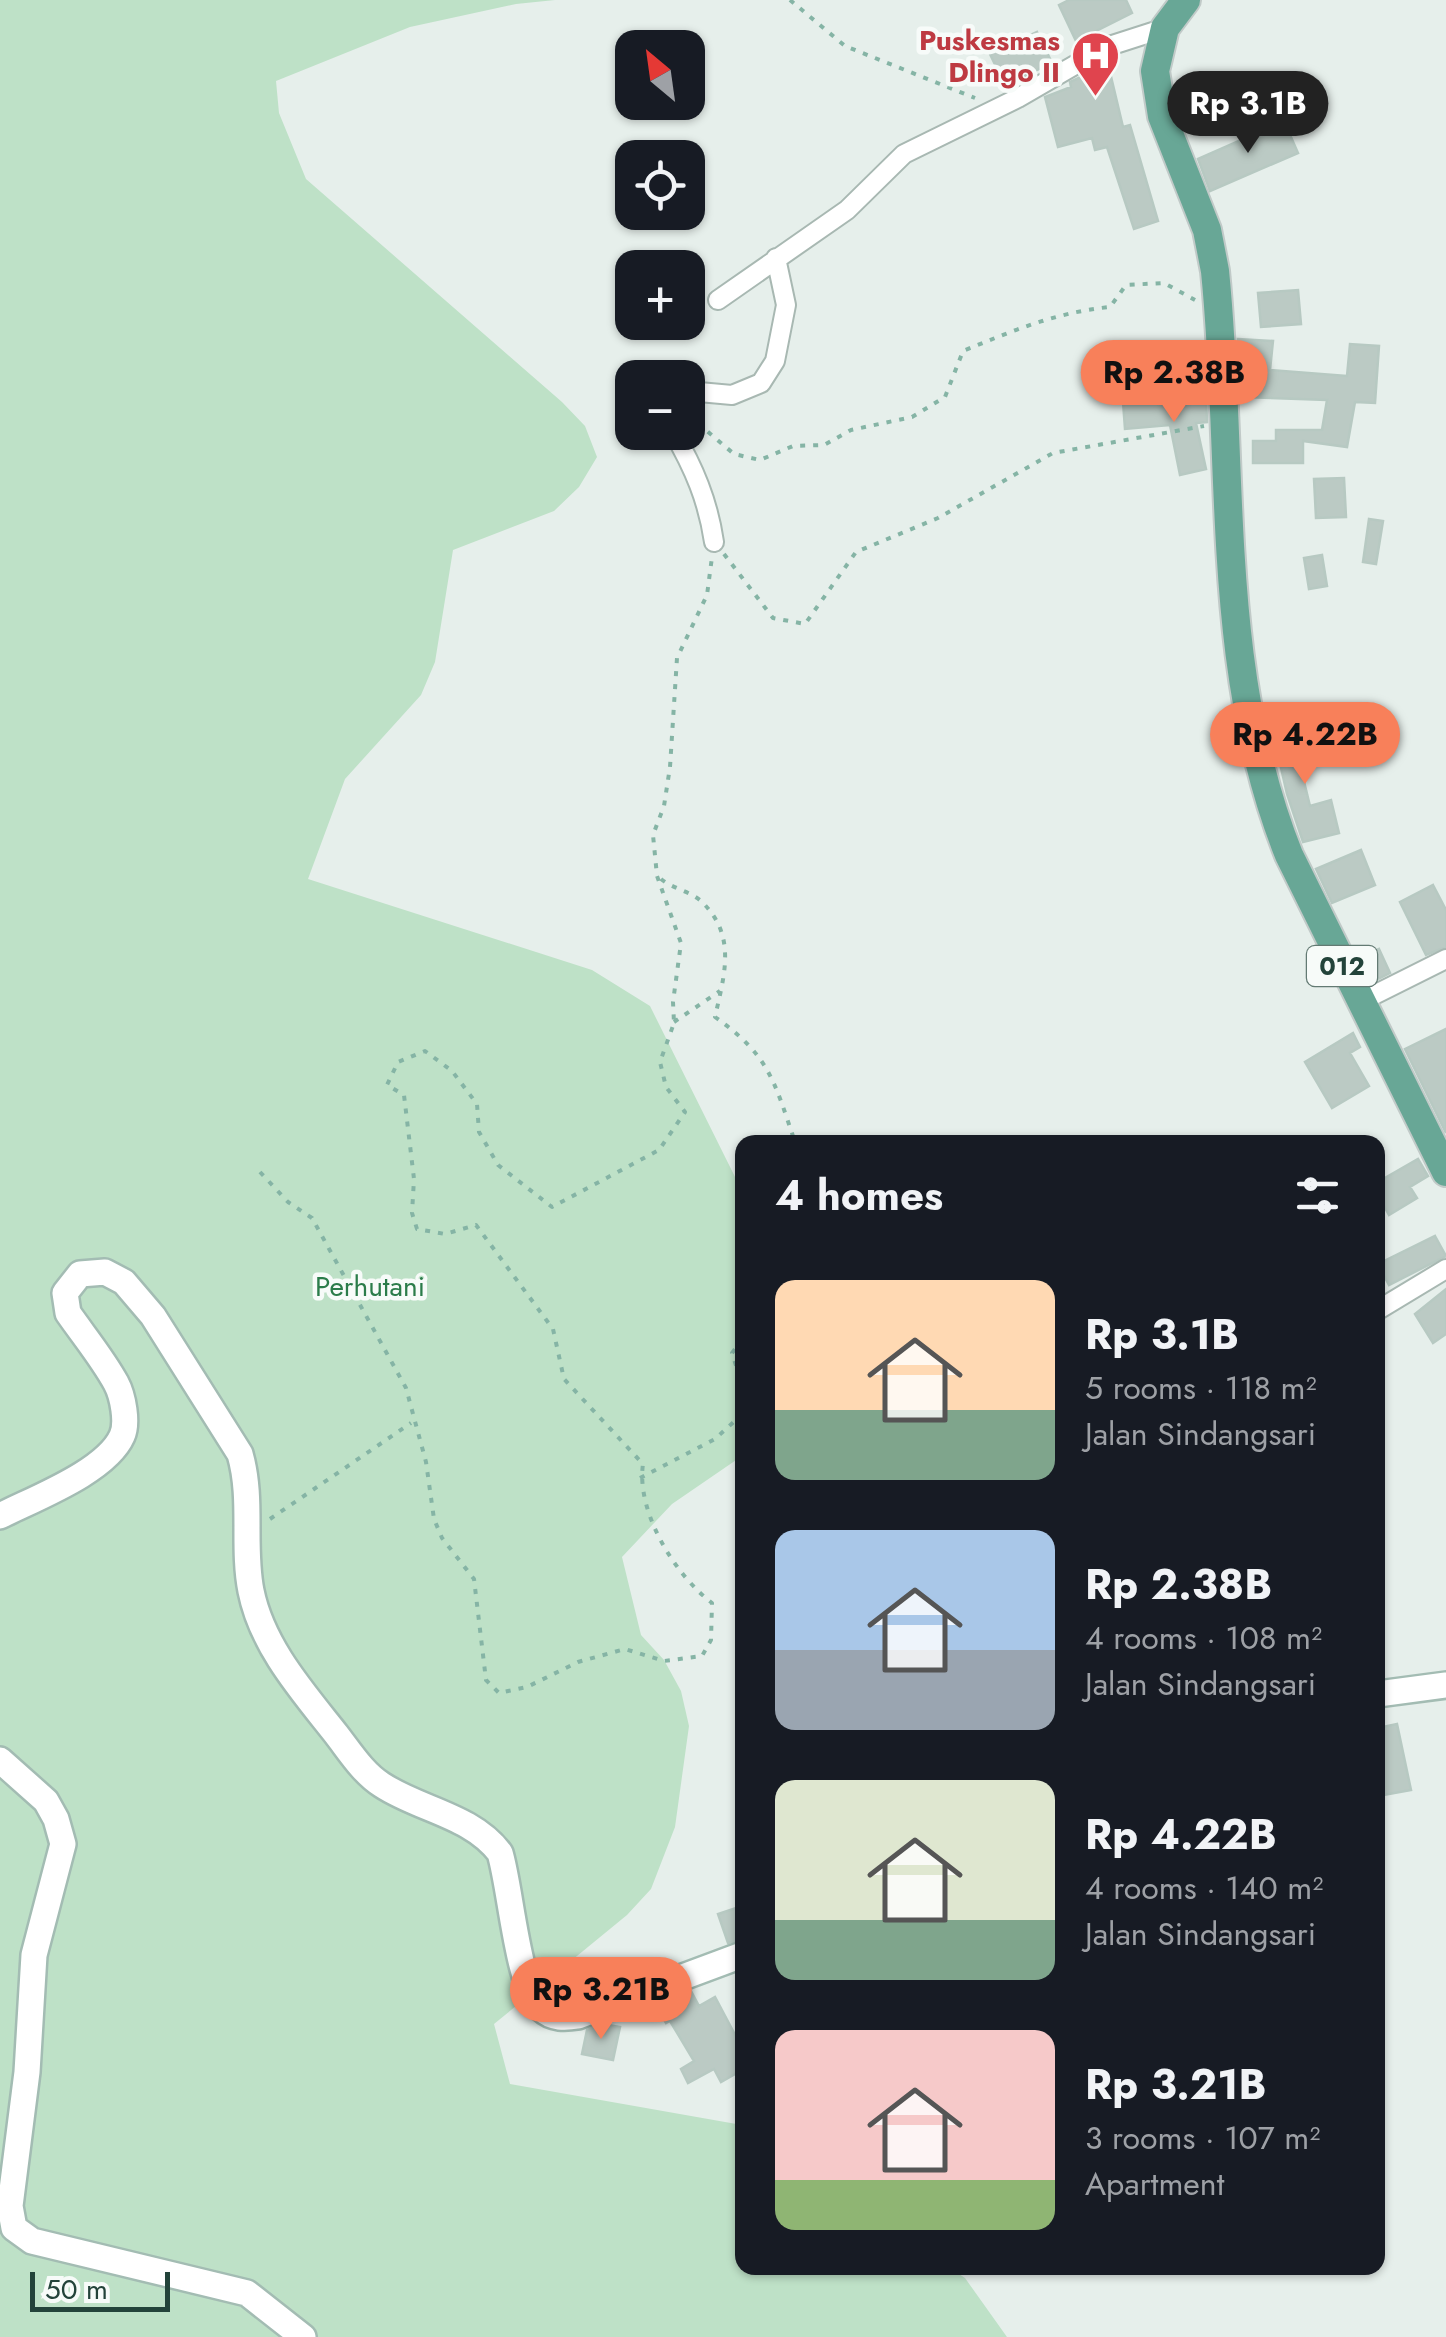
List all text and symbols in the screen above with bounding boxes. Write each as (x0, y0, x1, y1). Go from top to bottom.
place label: Puskesmas Dlingo II (919, 20, 1060, 93)
north arrow (615, 30, 705, 120)
map controls (615, 30, 705, 450)
hospital icon: Puskesmas Dlingo II (1069, 30, 1121, 98)
pin: Rp 3.1B (1156, 71, 1340, 156)
text: Rp 3.1B (1189, 80, 1307, 126)
button: locate (615, 140, 705, 230)
button: + (615, 250, 705, 340)
pin: Rp 2.38B (1071, 340, 1277, 425)
text: Rp 2.38B (1103, 349, 1245, 395)
button: − (615, 360, 705, 450)
pin: Rp 4.22B (1202, 702, 1408, 787)
text: Rp 4.22B (1232, 711, 1378, 757)
road number: 012 (1307, 946, 1377, 986)
text: 4 homes (775, 1165, 943, 1226)
icon: filters (1290, 1168, 1345, 1223)
park label: Perhutani (315, 1266, 425, 1307)
text: Rp 3.1B (1085, 1304, 1239, 1365)
icon: home (855, 1320, 975, 1440)
text: 5 rooms · 118 m² (1085, 1365, 1317, 1411)
text: Jalan Sindangsari (1085, 1411, 1316, 1457)
text: Rp 2.38B (1085, 1554, 1272, 1615)
icon: home (855, 1570, 975, 1690)
text: 4 rooms · 108 m² (1085, 1615, 1322, 1661)
text: Jalan Sindangsari (1085, 1661, 1316, 1707)
text: Rp 4.22B (1085, 1804, 1277, 1865)
icon: home (855, 1820, 975, 1940)
text: 4 rooms · 140 m² (1085, 1865, 1323, 1911)
text: Jalan Sindangsari (1085, 1911, 1316, 1957)
pin: Rp 3.21B (498, 1957, 704, 2042)
text: Rp 3.21B (532, 1966, 670, 2012)
text: Rp 3.21B (1085, 2054, 1266, 2115)
icon: home (855, 2070, 975, 2190)
text: 3 rooms · 107 m² (1085, 2115, 1320, 2161)
text: Apartment (1085, 2161, 1224, 2207)
scale bar (30, 2267, 170, 2312)
text: 50 m (45, 2269, 108, 2310)

